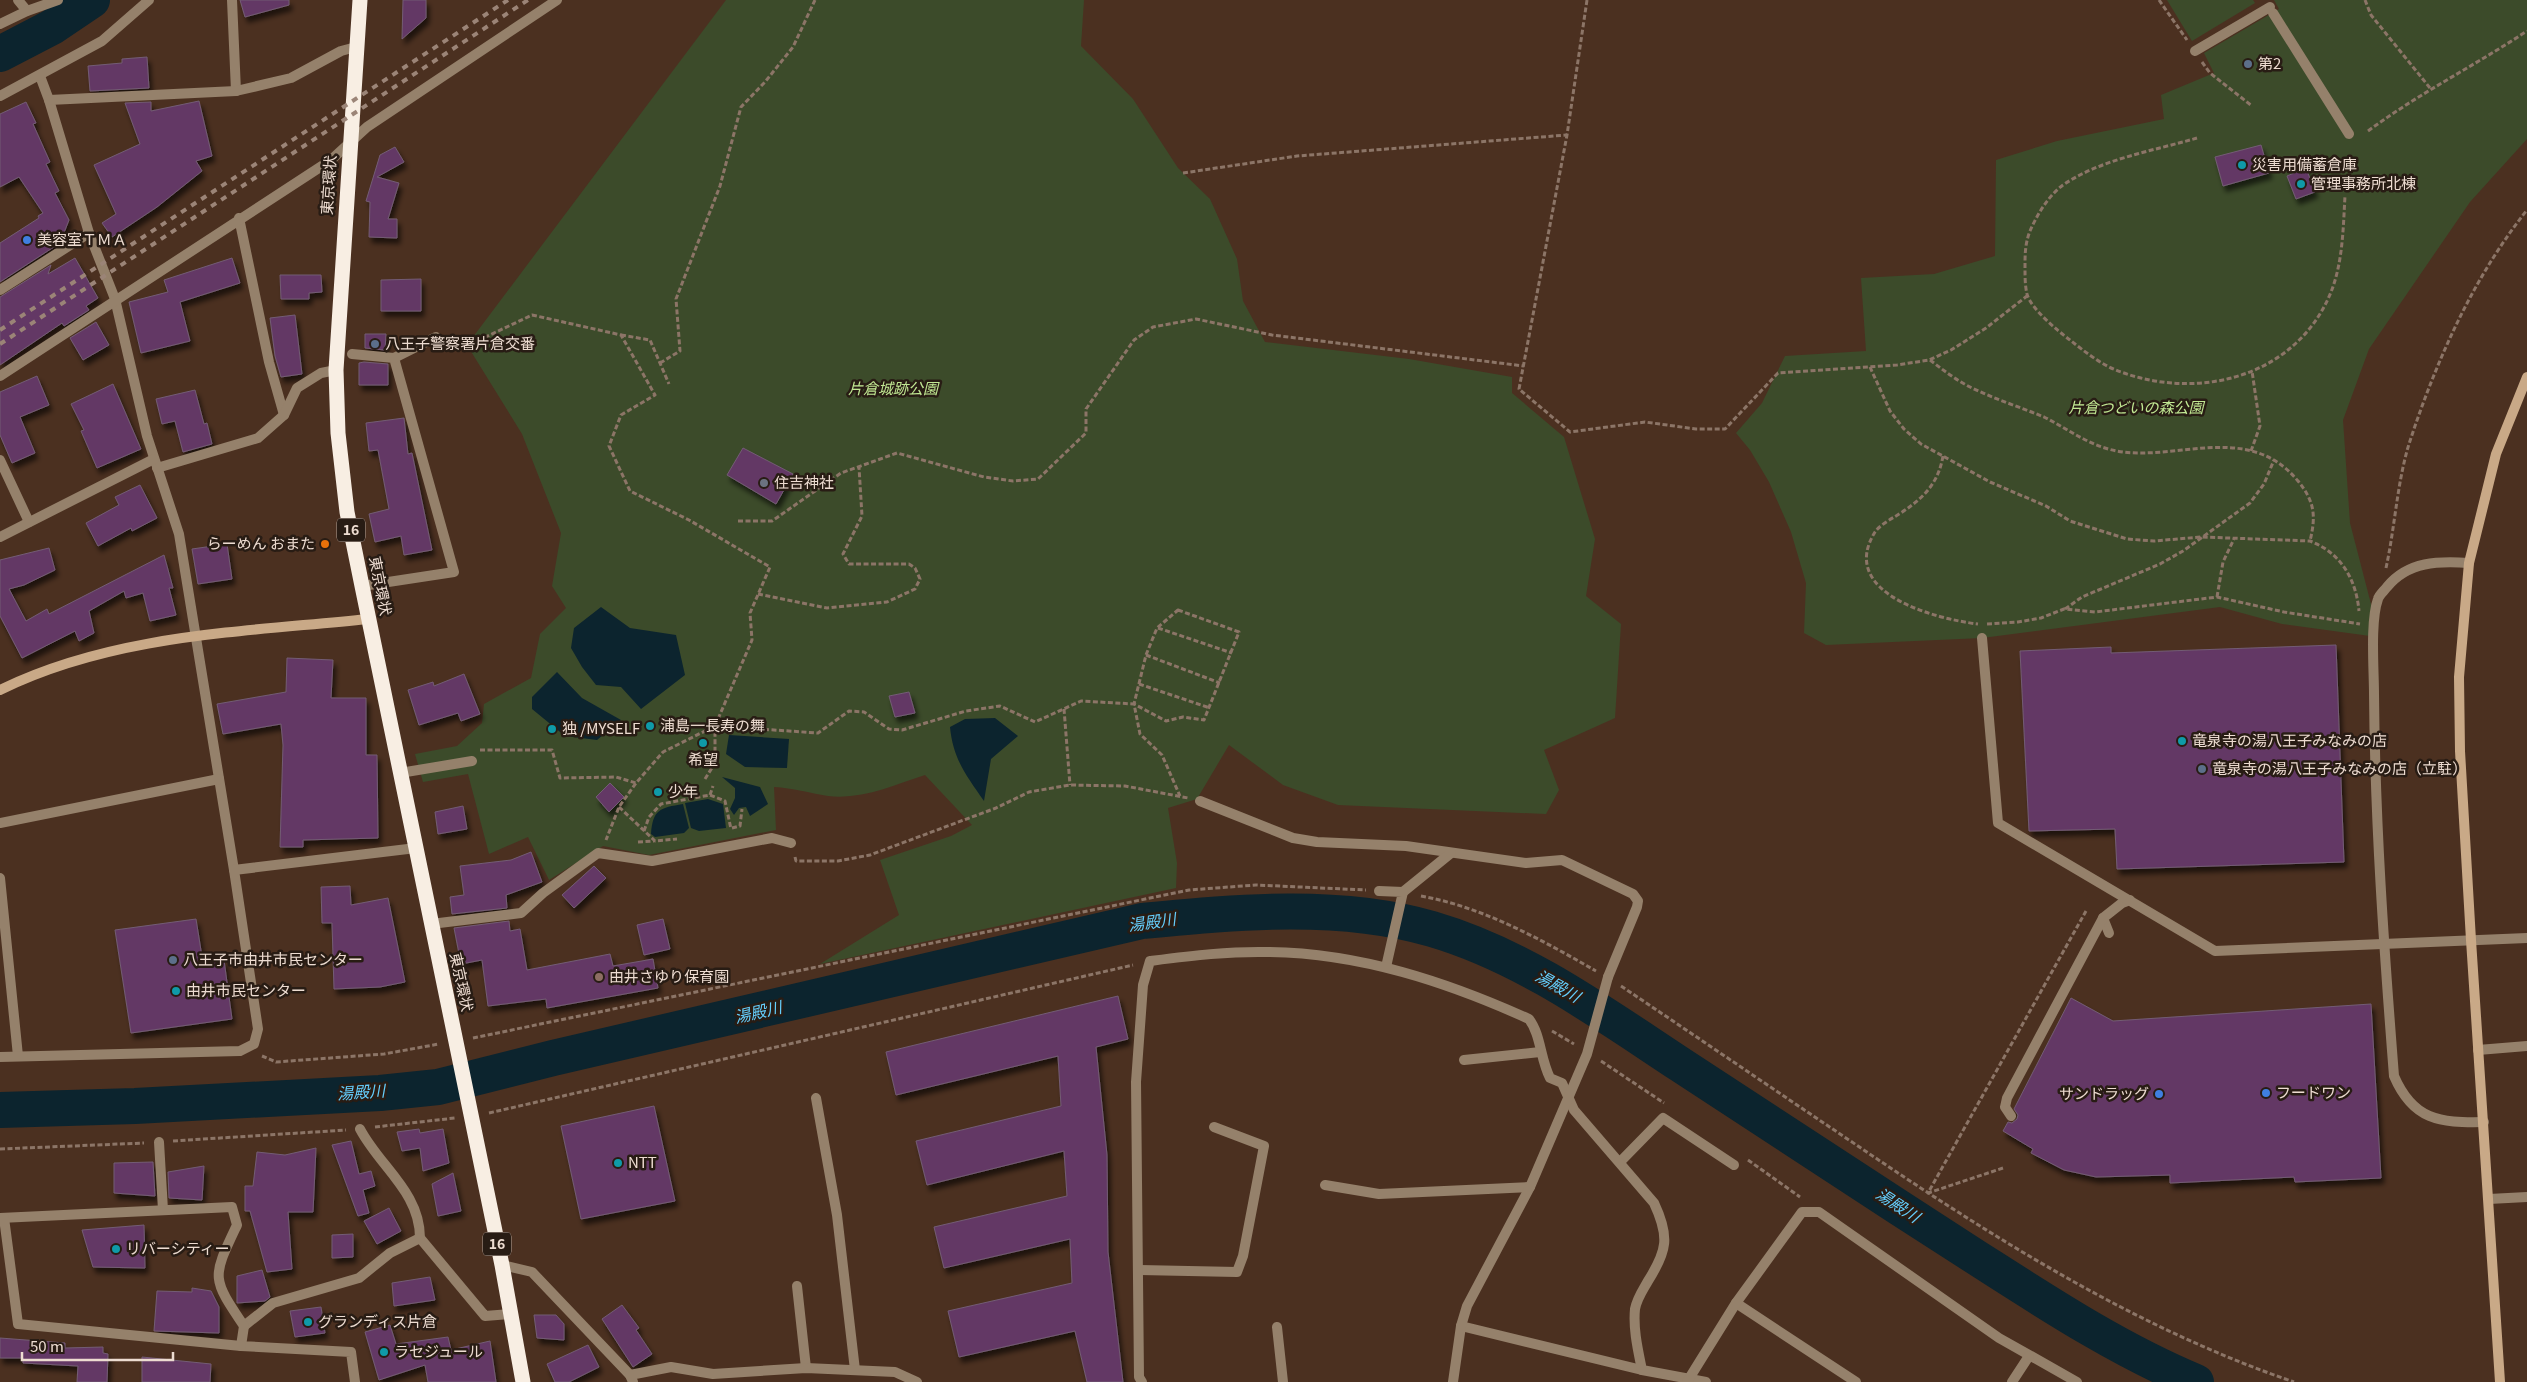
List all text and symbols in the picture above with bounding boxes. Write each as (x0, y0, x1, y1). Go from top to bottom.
place label: 第2 (2258, 52, 2281, 73)
marker: 第2 (2242, 58, 2254, 70)
place label: 災害用備蓄倉庫 (2252, 153, 2357, 174)
street label: 東京環状 (315, 154, 340, 216)
marker: 災害用備蓄倉庫 (2236, 159, 2248, 171)
place label: 管理事務所北棟 (2311, 172, 2416, 193)
marker: 管理事務所北棟 (2295, 178, 2307, 190)
place label: 美容室ＴＭＡ (37, 228, 127, 249)
marker: 美容室ＴＭＡ (21, 234, 33, 246)
place label: 八王子警察署片倉交番 (385, 332, 535, 353)
marker: 八王子警察署片倉交番 (369, 338, 381, 350)
park label: 片倉城跡公園 (848, 377, 940, 398)
park label: 片倉つどいの森公園 (2068, 396, 2205, 417)
place label: 住吉神社 (774, 471, 834, 492)
marker: 住吉神社 (758, 477, 770, 489)
road number: 16 (337, 518, 365, 542)
place label: らーめん おまた (207, 532, 315, 553)
marker: らーめん おまた (319, 538, 331, 550)
street label: 東京環状 (365, 554, 398, 617)
place label: 浦島一長寿の舞 (660, 714, 765, 735)
place label: 独 /MYSELF (562, 717, 640, 738)
marker: 浦島一長寿の舞 (644, 720, 656, 732)
marker: 独 /MYSELF (546, 723, 558, 735)
place label: 竜泉寺の湯八王子みなみの店 (2192, 729, 2387, 750)
marker: 竜泉寺の湯八王子みなみの店 (2176, 735, 2188, 747)
marker: 希望 (697, 737, 709, 749)
place label: 希望 (688, 748, 718, 769)
place label: 竜泉寺の湯八王子みなみの店（立駐） (2212, 757, 2467, 778)
marker: 竜泉寺の湯八王子みなみの店（立駐） (2196, 763, 2208, 775)
place label: 少年 (668, 780, 698, 801)
marker: 少年 (652, 786, 664, 798)
water label: 湯殿川 (1126, 906, 1179, 936)
place label: 八王子市由井市民センター (183, 948, 363, 969)
street label: 東京環状 (446, 950, 479, 1013)
marker: 八王子市由井市民センター (167, 954, 179, 966)
water label: 湯殿川 (1532, 963, 1587, 1008)
place label: 由井さゆり保育園 (609, 965, 729, 986)
marker: 由井さゆり保育園 (593, 971, 605, 983)
place label: 由井市民センター (186, 979, 306, 1000)
marker: 由井市民センター (170, 985, 182, 997)
water label: 湯殿川 (732, 993, 786, 1028)
water label: 湯殿川 (336, 1077, 388, 1105)
place label: フードワン (2276, 1081, 2351, 1102)
place label: サンドラッグ (2059, 1082, 2149, 1103)
marker: フードワン (2260, 1087, 2272, 1099)
marker: サンドラッグ (2153, 1088, 2165, 1100)
place label: NTT (628, 1151, 657, 1172)
marker: NTT (612, 1157, 624, 1169)
water label: 湯殿川 (1872, 1181, 1927, 1228)
road number: 16 (483, 1232, 511, 1256)
place label: リバーシティー (126, 1237, 230, 1258)
marker: リバーシティー (110, 1243, 122, 1255)
place label: グランディス片倉 (318, 1310, 437, 1331)
marker: グランディス片倉 (302, 1316, 314, 1328)
scale bar (22, 1330, 174, 1362)
text: 50 m (30, 1335, 64, 1356)
place label: ラセジュール (394, 1340, 483, 1361)
marker: ラセジュール (378, 1346, 390, 1358)

